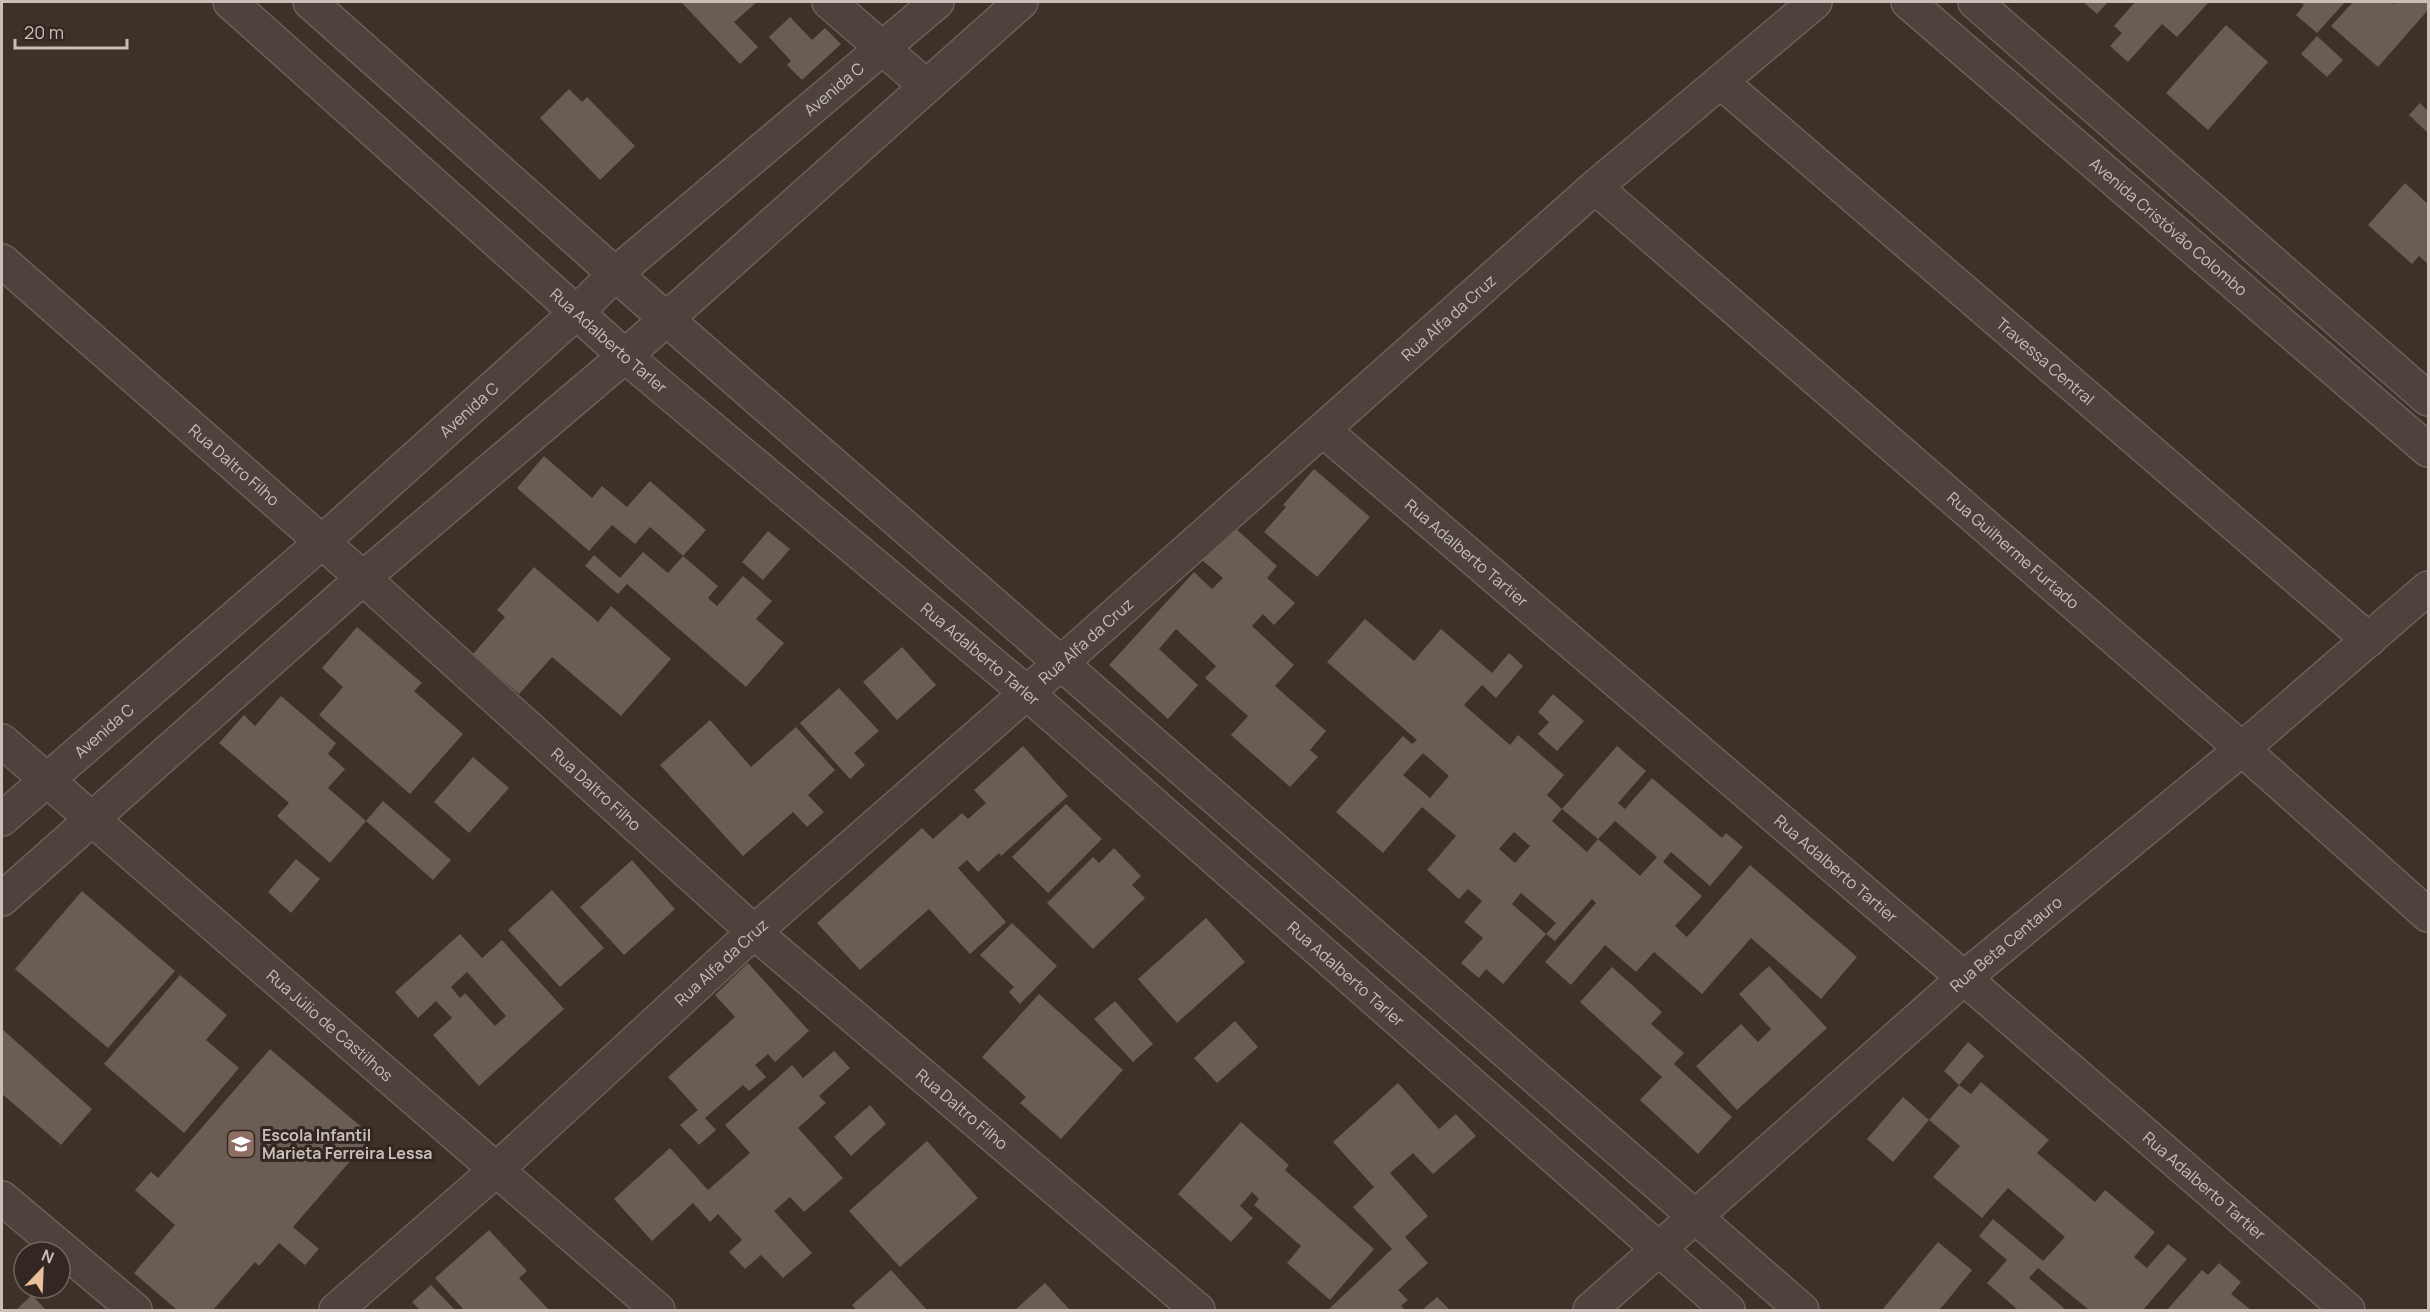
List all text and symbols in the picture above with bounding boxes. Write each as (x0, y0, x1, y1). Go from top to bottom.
scale bar (15, 12, 128, 50)
text: 20 m (24, 20, 64, 44)
street label: Avenida C (799, 57, 869, 121)
street label: Avenida Cristóvão Colombo (2085, 152, 2252, 301)
street label: Rua Alfa da Cruz (1396, 269, 1501, 366)
street label: Rua Adalberto Tarler (545, 283, 672, 398)
street label: Travessa Central (1991, 313, 2099, 410)
street label: Avenida C (435, 377, 503, 442)
street label: Rua Daltro Filho (184, 419, 284, 511)
street label: Rua Guilherme Furtado (1942, 487, 2084, 614)
street label: Rua Adalberto Tartier (1400, 494, 1533, 612)
street label: Rua Alfa da Cruz (1034, 593, 1138, 689)
street label: Rua Adalberto Tarler (916, 597, 1045, 710)
street label: Avenida C (69, 699, 139, 763)
street label: Rua Daltro Filho (546, 743, 646, 836)
street label: Rua Adalberto Tartier (1770, 810, 1903, 928)
street label: Rua Beta Centauro (1945, 891, 2066, 997)
street label: Rua Alfa da Cruz (670, 914, 773, 1011)
street label: Rua Adalberto Tarler (1283, 916, 1410, 1032)
street label: Rua Júlio de Castilhos (262, 964, 398, 1086)
street label: Rua Daltro Filho (911, 1064, 1013, 1154)
place label: Escola Infantil Marieta Ferreira Lessa (262, 1124, 433, 1164)
street label: Rua Adalberto Tartier (2138, 1127, 2271, 1245)
school or university icon: Escola Infantil Marieta Ferreira Lessa (225, 1128, 257, 1160)
north arrow (12, 1240, 72, 1300)
text: N (38, 1244, 57, 1269)

